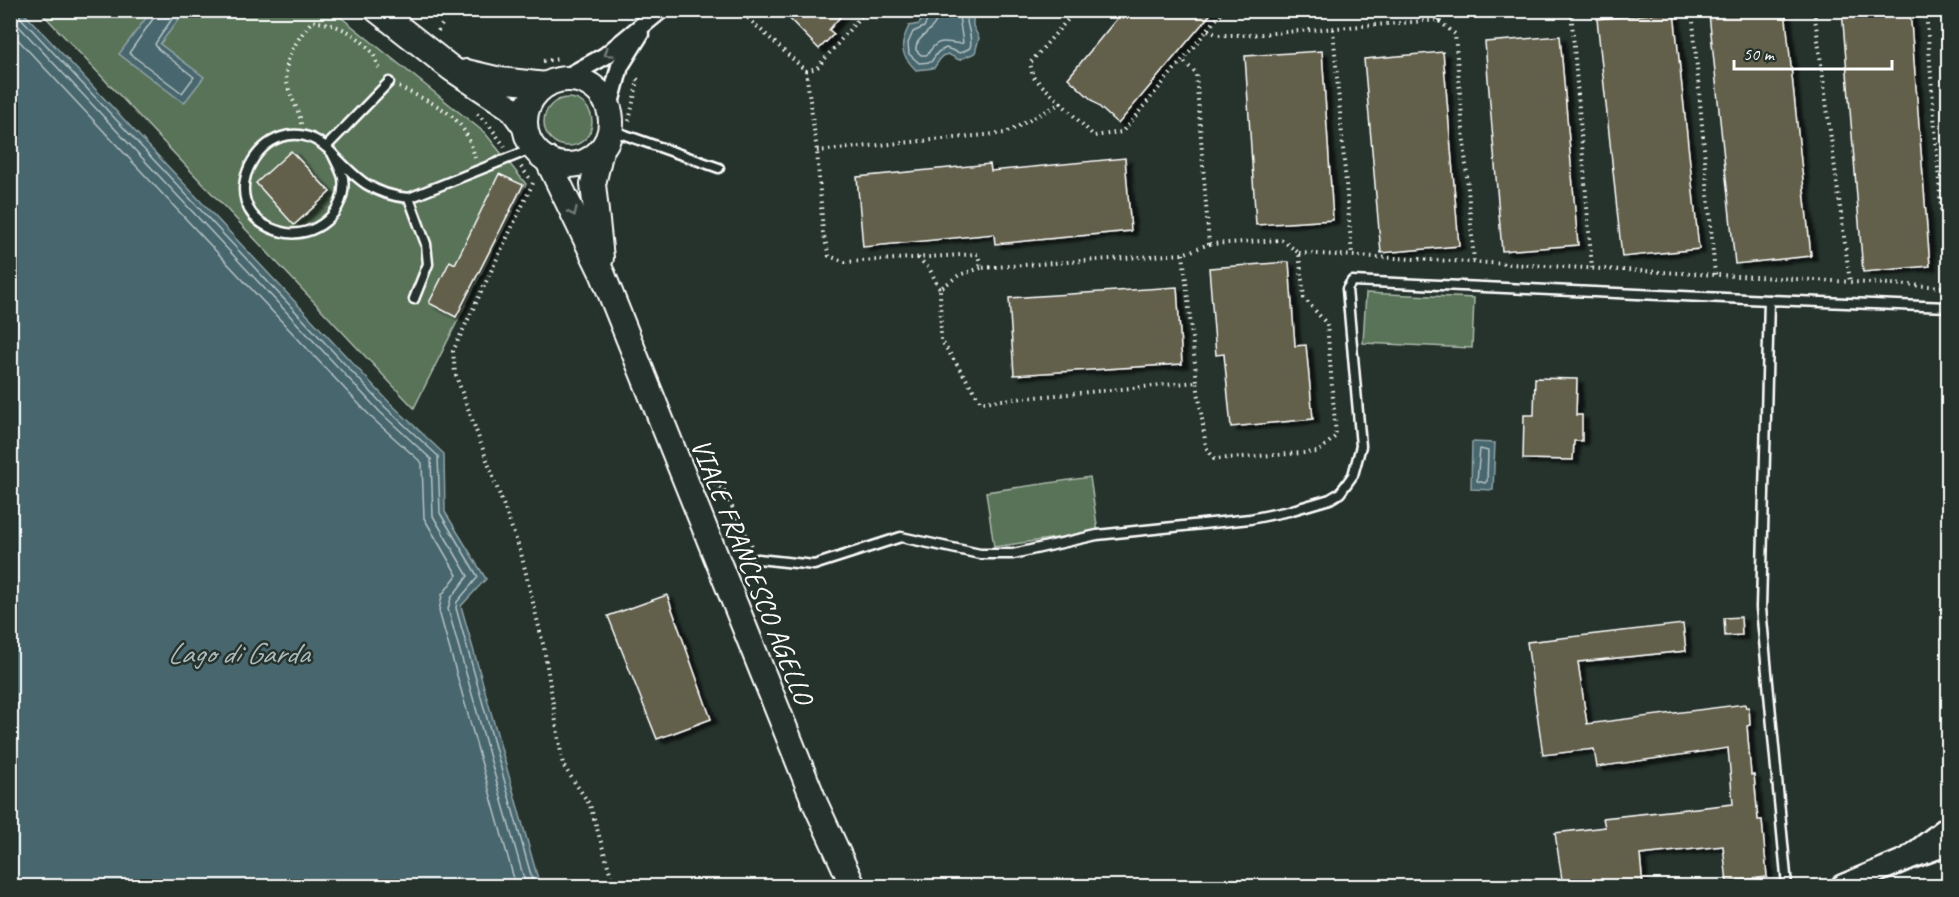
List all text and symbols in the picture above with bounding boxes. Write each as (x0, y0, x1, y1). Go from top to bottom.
scale bar (1734, 33, 1892, 71)
text: 50 m (1743, 43, 1776, 65)
one-way arrow (603, 46, 614, 57)
one-way arrow (565, 206, 577, 217)
street label: VIALE FRANCESCO AGELLO (683, 433, 823, 712)
water label: Lago di Garda (167, 634, 312, 672)

